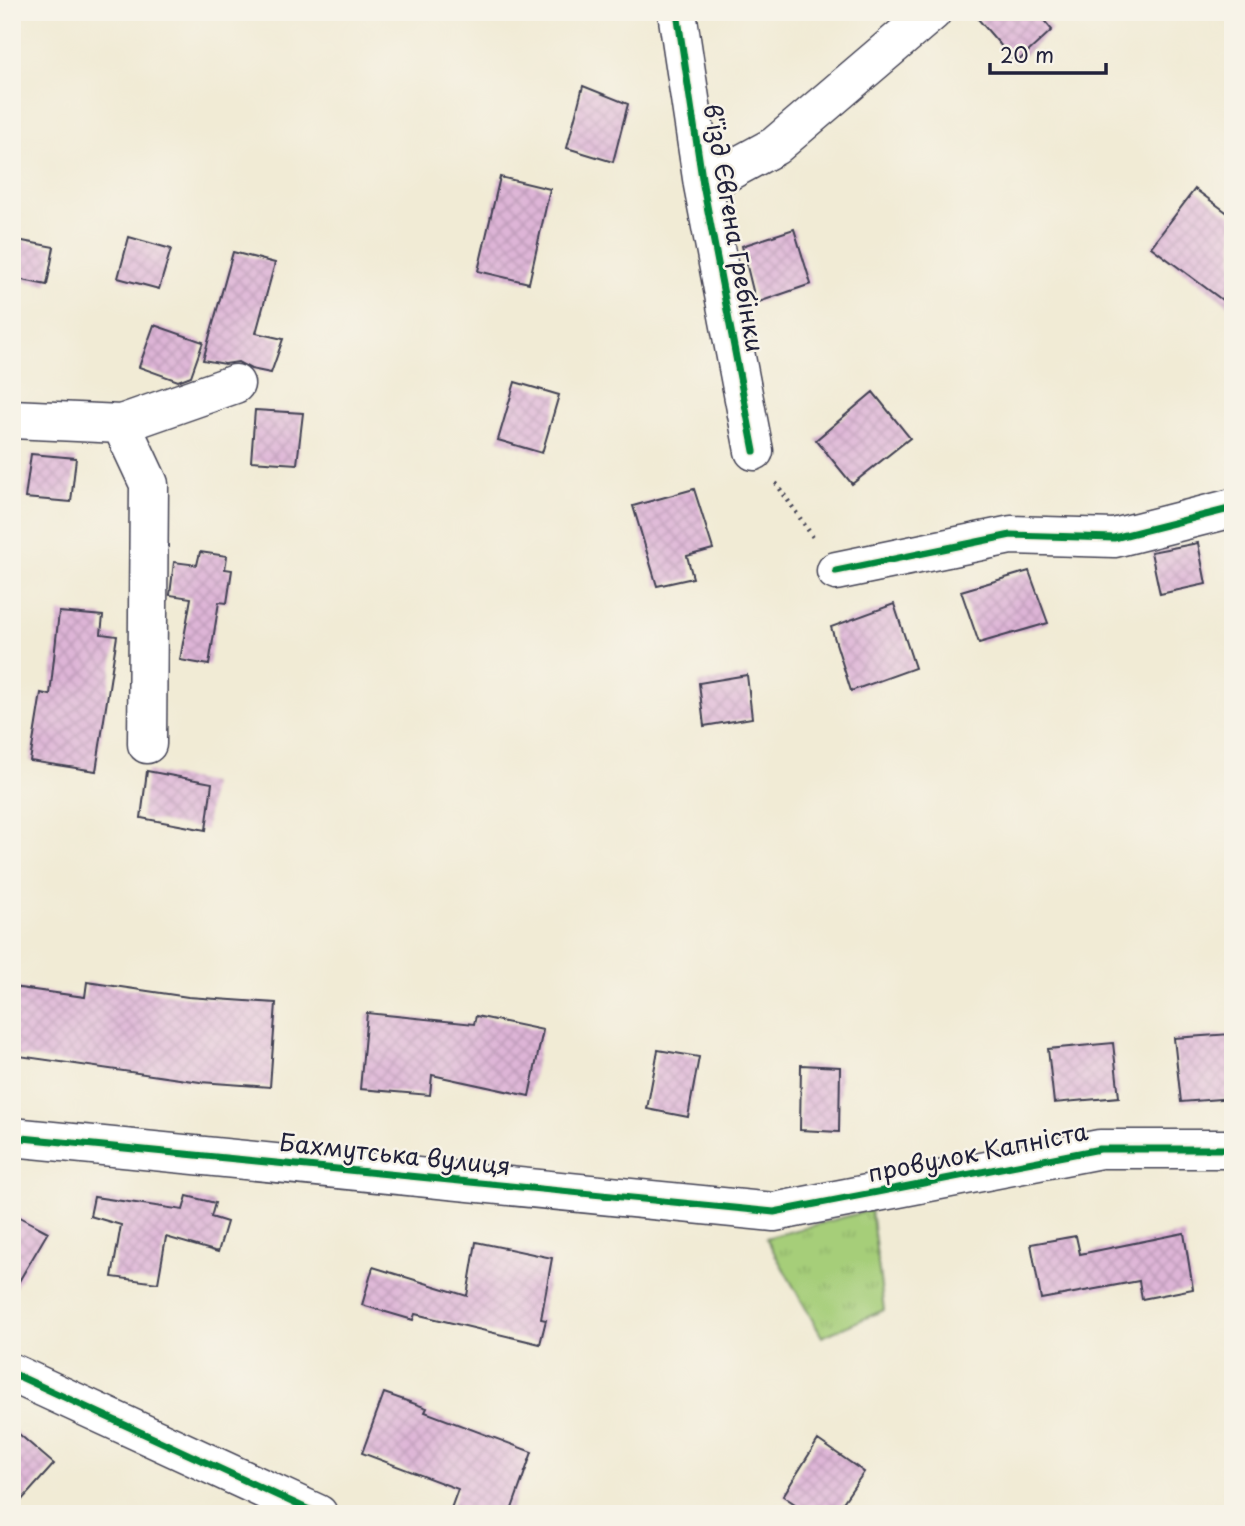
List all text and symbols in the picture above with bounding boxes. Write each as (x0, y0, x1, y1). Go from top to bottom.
scale bar (990, 32, 1105, 76)
text: 20 m (1000, 38, 1054, 70)
street label: в'їзд Євгена Гребінки (695, 101, 775, 355)
street label: провулок Капніста (864, 1112, 1091, 1190)
street label: Бахмутська вулиця (278, 1123, 512, 1183)

